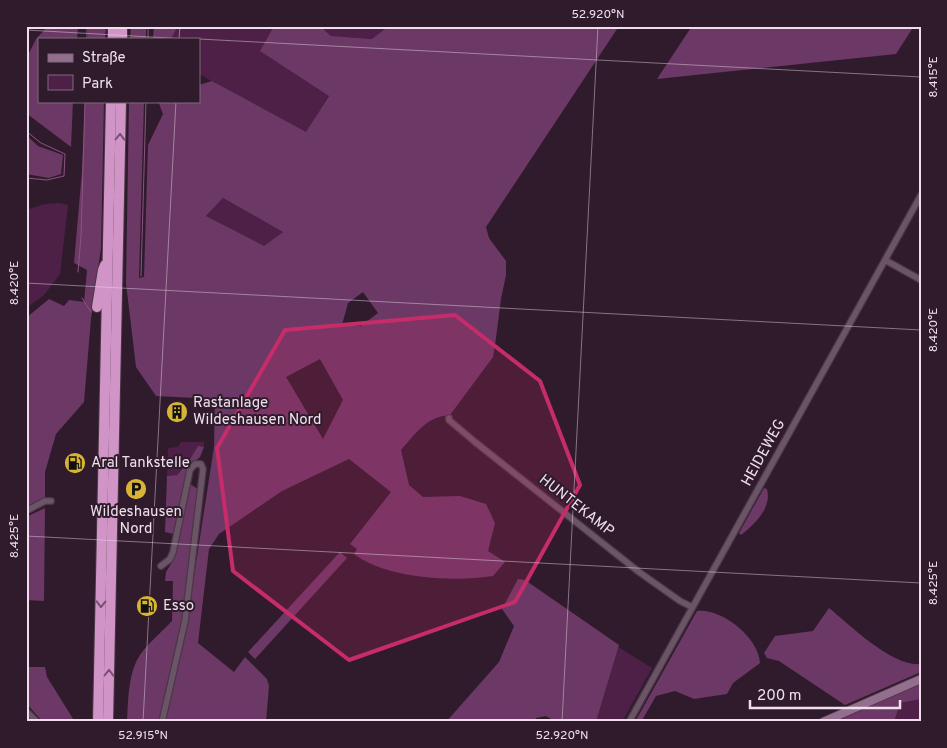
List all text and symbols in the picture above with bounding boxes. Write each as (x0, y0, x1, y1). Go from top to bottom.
text: 52.920°N (571, 7, 625, 23)
legend (38, 38, 200, 102)
text: Straße (82, 49, 126, 68)
text: 8.415°E (926, 56, 942, 98)
text: Park (82, 75, 113, 94)
one-way arrow (114, 133, 125, 141)
text: 8.420°E (7, 261, 23, 305)
text: 8.420°E (926, 308, 942, 352)
place label: Rastanlage Wildeshausen Nord (193, 394, 322, 430)
building icon: Rastanlage Wildeshausen Nord (165, 400, 189, 424)
street label: HEIDEWEG (738, 416, 790, 490)
fuel station icon: Aral Tankstelle (63, 451, 87, 475)
place label: Aral Tankstelle (91, 454, 190, 473)
street label: HUNTEKAMP (535, 471, 617, 541)
parking icon: Wildeshausen Nord (124, 477, 148, 501)
place label: Wildeshausen Nord (90, 503, 182, 539)
text: 8.425°E (7, 514, 23, 558)
text: 8.425°E (926, 561, 942, 605)
fuel station icon: Esso (135, 594, 159, 618)
place label: Esso (163, 597, 194, 616)
one-way arrow (96, 600, 106, 608)
one-way arrow (103, 669, 114, 677)
scale bar (750, 678, 900, 710)
text: 200 m (757, 687, 802, 706)
text: 52.915°N (118, 728, 168, 744)
text: 52.920°N (535, 728, 589, 744)

